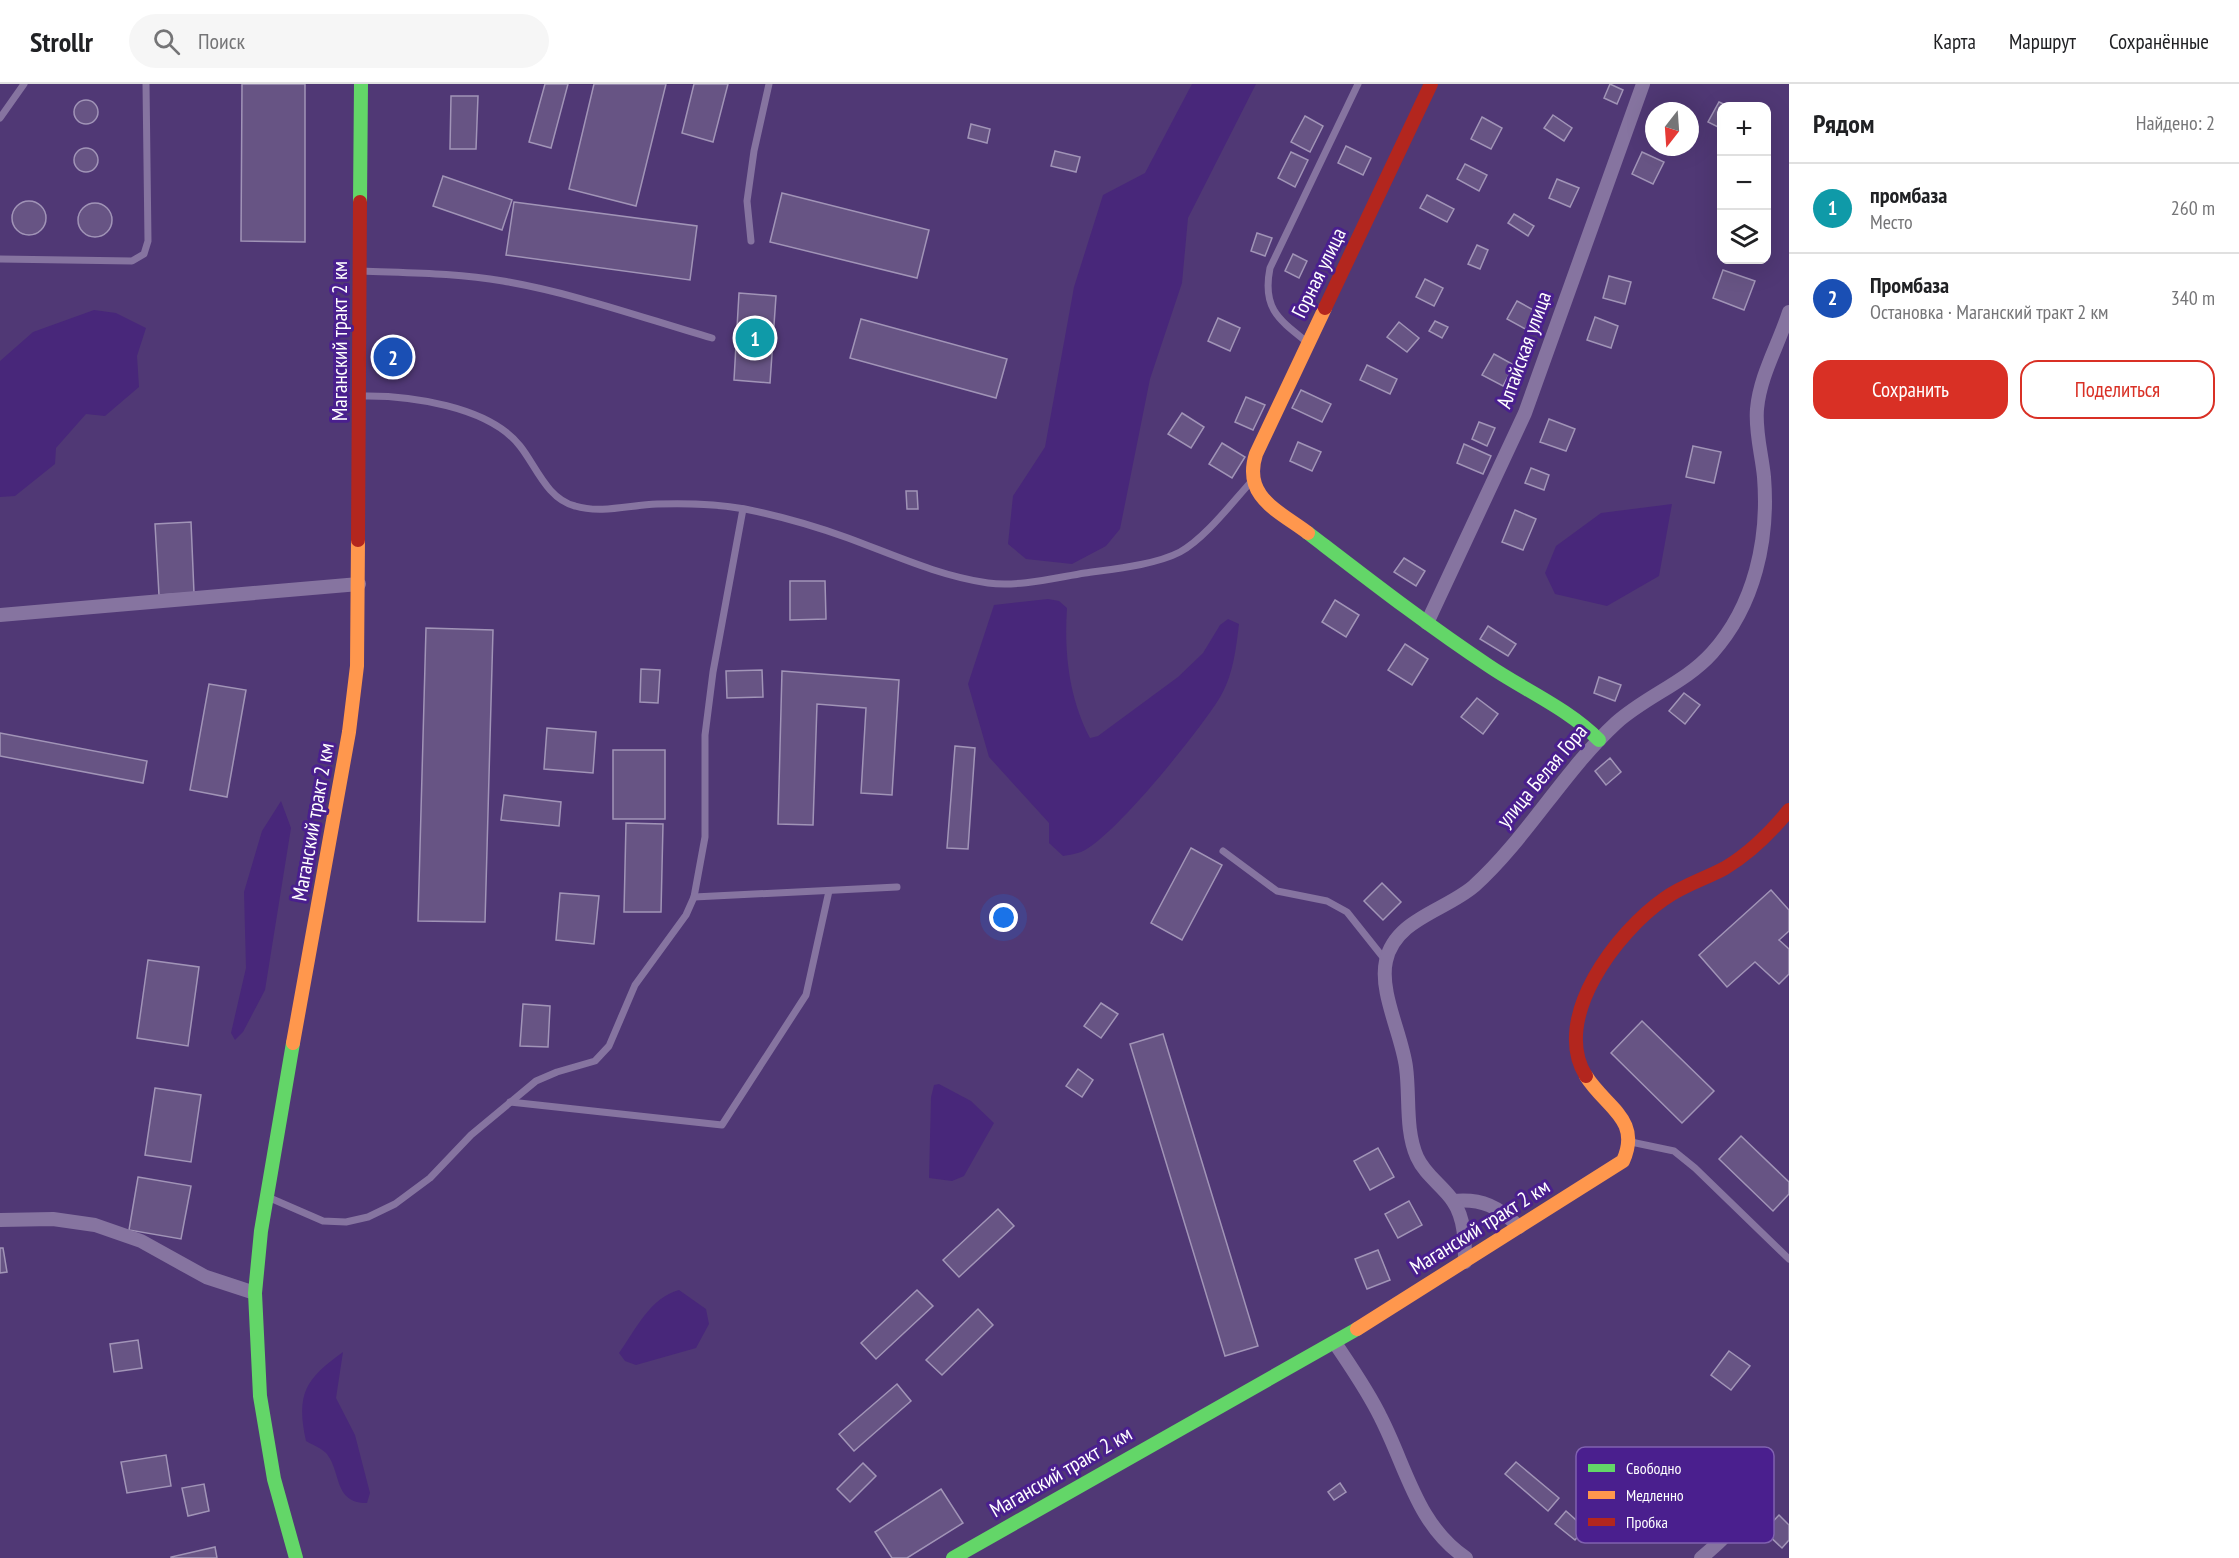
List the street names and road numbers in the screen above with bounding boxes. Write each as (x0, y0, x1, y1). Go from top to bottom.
street label: Горная улица (1285, 223, 1352, 322)
street label: Маганский тракт 2 км (326, 261, 353, 421)
street label: Алтайская улица (1490, 288, 1557, 412)
street label: улица Белая Гора (1490, 718, 1593, 833)
street label: Маганский тракт 2 км (285, 741, 340, 903)
street label: Маганский тракт 2 км (1405, 1173, 1555, 1280)
street label: Маганский тракт 2 км (985, 1420, 1137, 1523)

